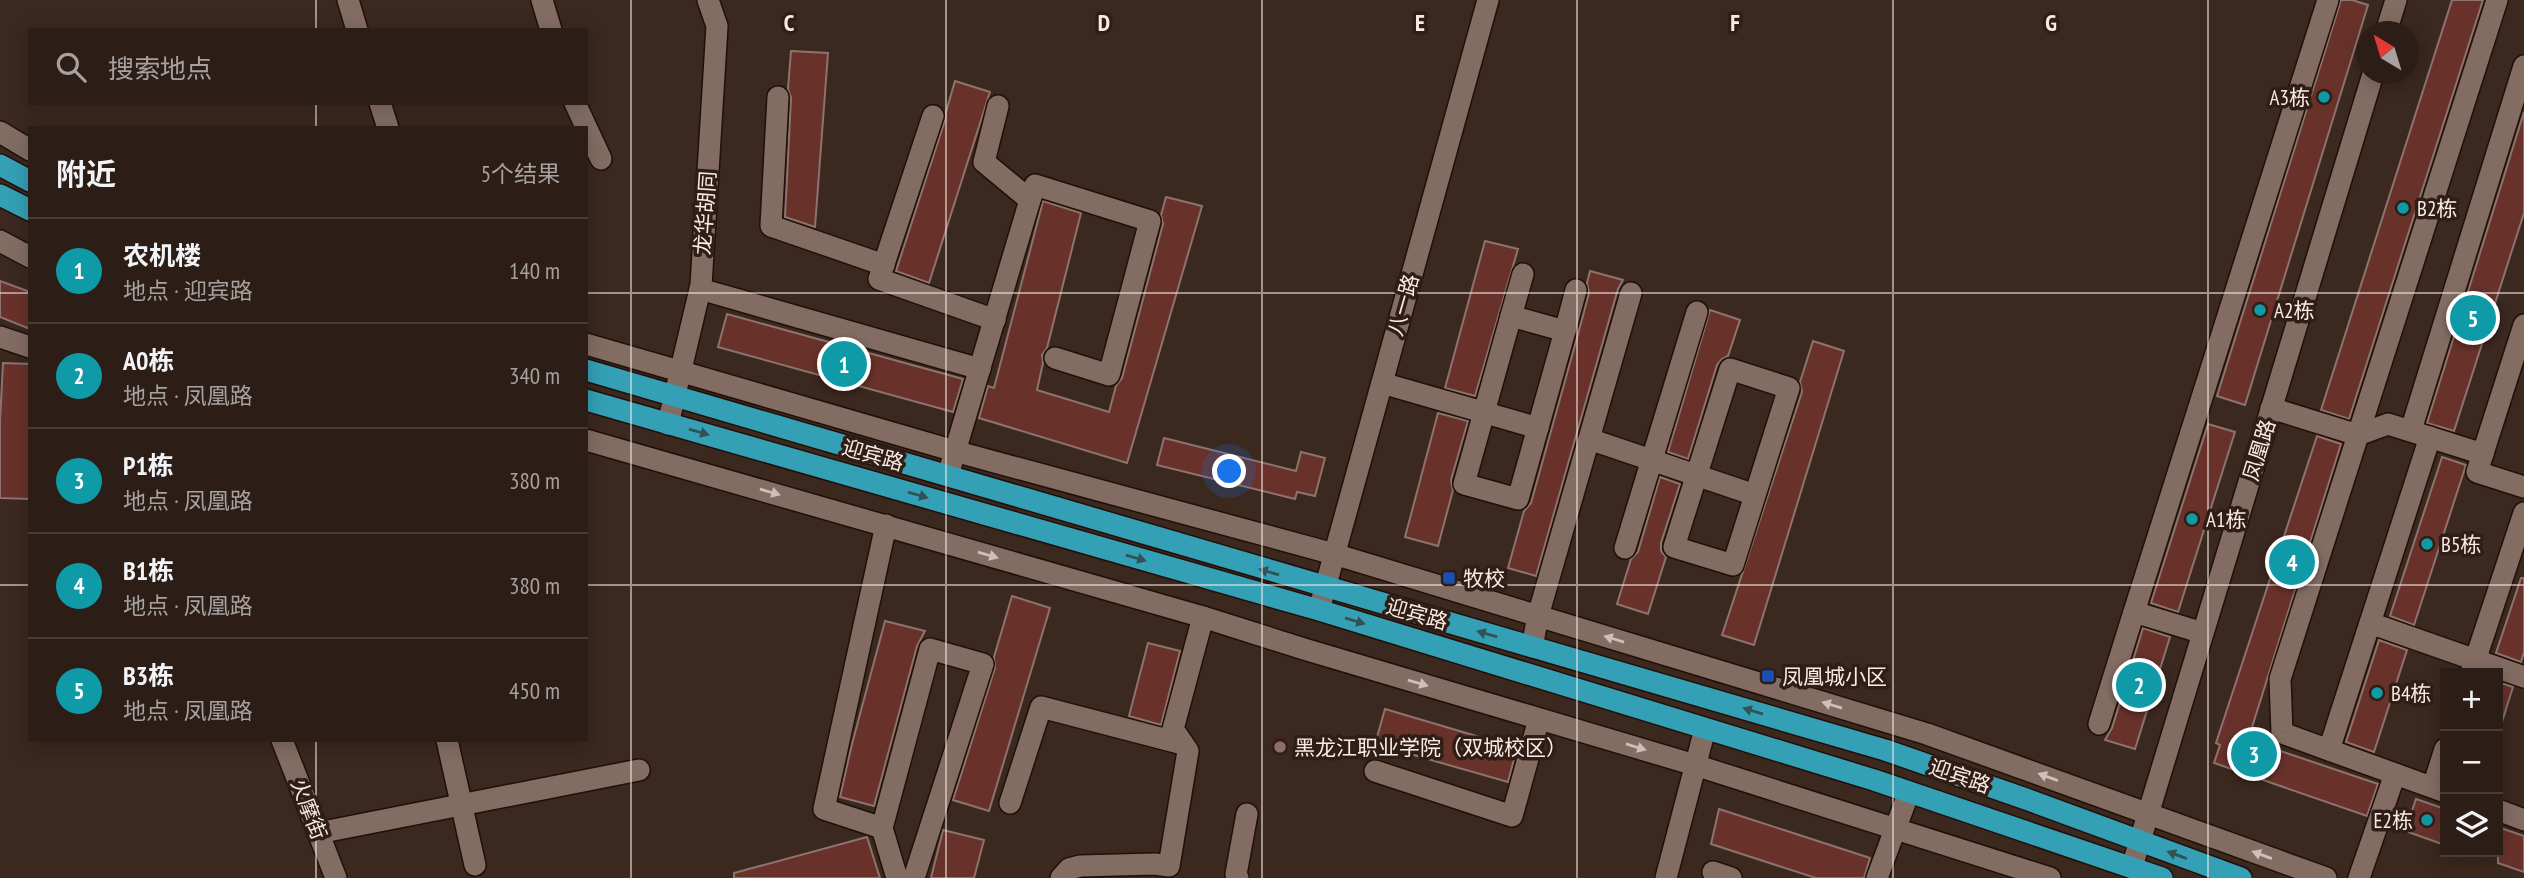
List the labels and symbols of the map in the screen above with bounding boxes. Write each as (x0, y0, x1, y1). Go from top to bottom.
text: C (784, 8, 795, 37)
text: D (1098, 8, 1110, 37)
text: E (1415, 8, 1425, 37)
text: F (1730, 8, 1740, 37)
text: G (2045, 8, 2057, 37)
north arrow (2356, 21, 2419, 84)
place label: A3栋 (2270, 84, 2310, 111)
marker: A3栋 (2316, 89, 2332, 105)
street label: 龙华胡同 (689, 170, 721, 256)
place label: B2栋 (2417, 195, 2457, 222)
marker: B2栋 (2395, 200, 2411, 216)
street label: 八一路 (1381, 271, 1425, 339)
pin: 5 (2450, 292, 2496, 344)
place label: A2栋 (2274, 297, 2314, 324)
marker: A2栋 (2252, 302, 2268, 318)
pin: 1 (821, 338, 867, 390)
street label: 凤凰路 (2237, 416, 2281, 484)
one-way arrow (689, 428, 710, 438)
street label: 迎宾路 (839, 433, 907, 477)
your location (1212, 454, 1246, 488)
one-way arrow (760, 487, 781, 497)
one-way arrow (907, 491, 928, 501)
place label: A1栋 (2206, 506, 2246, 533)
marker: A1栋 (2184, 511, 2200, 527)
place label: B5栋 (2441, 531, 2481, 558)
pin: 4 (2269, 536, 2315, 588)
marker: B5栋 (2419, 536, 2435, 552)
one-way arrow (978, 550, 999, 560)
one-way arrow (1125, 553, 1147, 564)
place label: 牧校 (1463, 565, 1505, 592)
one-way arrow (1258, 566, 1279, 576)
marker: 牧校 (1441, 570, 1457, 586)
street label: 迎宾路 (1383, 592, 1451, 636)
one-way arrow (1344, 617, 1365, 627)
one-way arrow (1477, 629, 1498, 639)
one-way arrow (1604, 634, 1625, 644)
pin: 2 (2116, 659, 2162, 711)
place label: 凤凰城小区 (1782, 663, 1887, 690)
marker: 凤凰城小区 (1760, 668, 1776, 684)
one-way arrow (1407, 678, 1428, 688)
place label: B4栋 (2391, 680, 2431, 707)
marker: B4栋 (2369, 685, 2385, 701)
one-way arrow (1821, 700, 1842, 710)
one-way arrow (1742, 705, 1763, 715)
pin: 3 (2231, 728, 2277, 780)
place label: 黑龙江职业学院（双城校区） (1294, 734, 1567, 761)
marker: 黑龙江职业学院（双城校区） (1272, 739, 1288, 755)
one-way arrow (1626, 743, 1647, 753)
street label: 迎宾路 (1926, 753, 1994, 799)
one-way arrow (2037, 772, 2058, 783)
street label: 火摩街 (285, 775, 333, 843)
place label: E2栋 (2374, 807, 2413, 834)
marker: E2栋 (2419, 812, 2435, 828)
one-way arrow (2167, 849, 2188, 860)
one-way arrow (2251, 849, 2272, 860)

